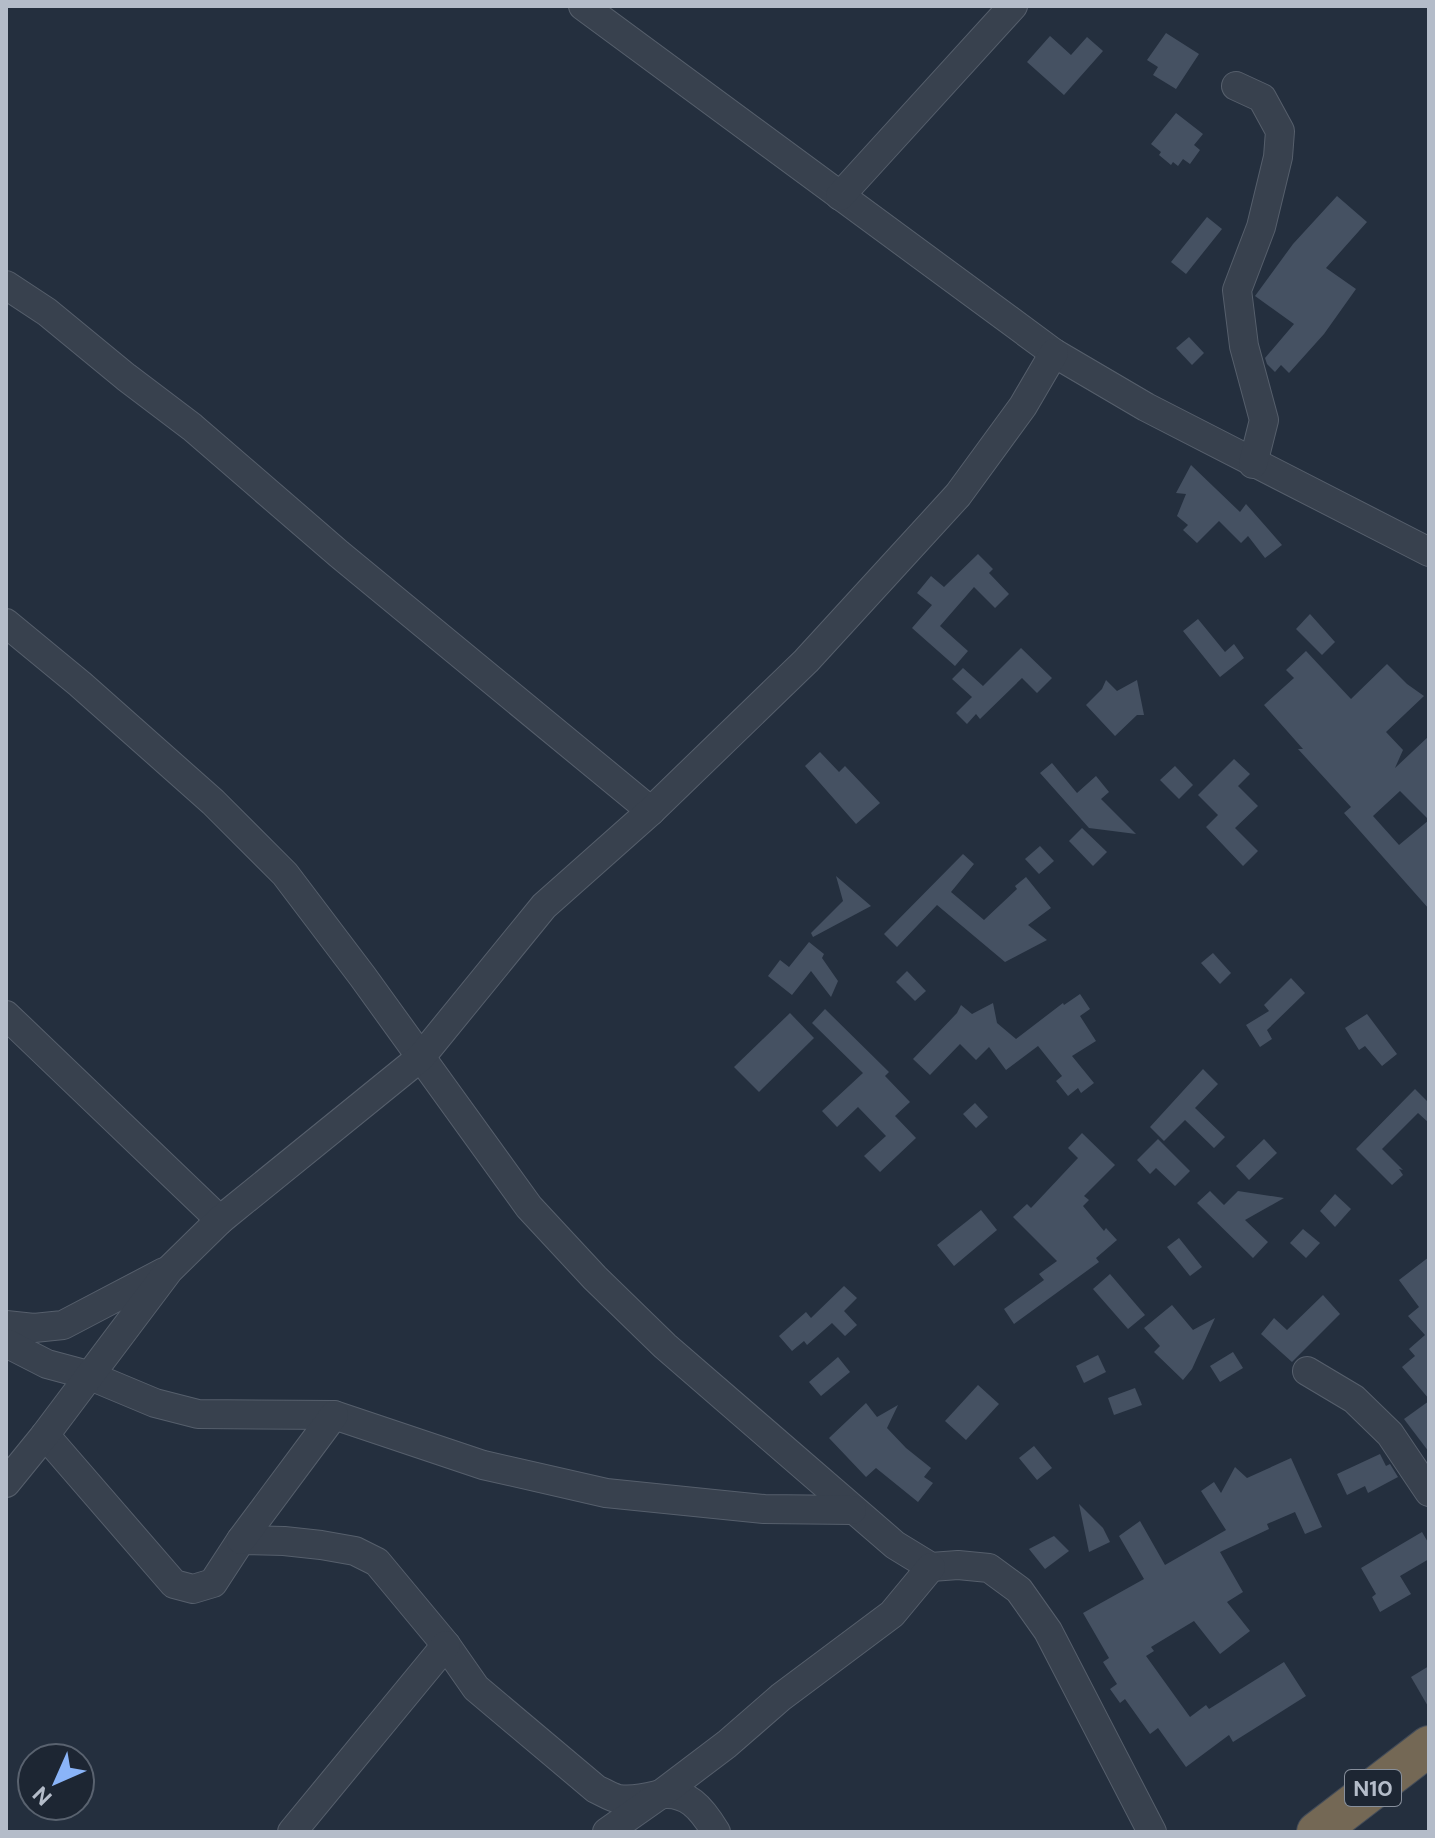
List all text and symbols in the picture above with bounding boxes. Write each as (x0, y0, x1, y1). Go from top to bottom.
north arrow (16, 1742, 96, 1822)
road number: N10 (1345, 1770, 1401, 1806)
text: N (26, 1780, 58, 1812)

